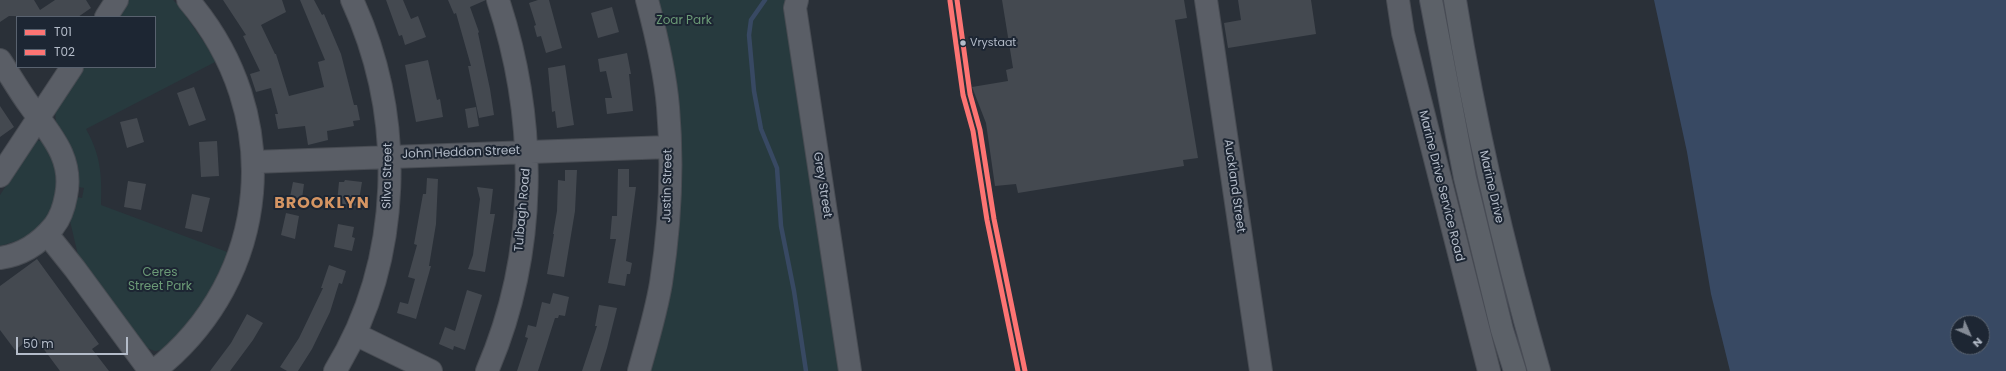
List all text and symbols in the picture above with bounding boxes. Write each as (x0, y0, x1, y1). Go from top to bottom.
park label: Zoar Park (656, 14, 712, 28)
legend (16, 16, 156, 68)
text: T01 (54, 23, 72, 40)
place label: Vrystaat (970, 36, 1016, 50)
marker: Vrystaat (958, 38, 968, 48)
text: T02 (54, 43, 75, 60)
street label: Marine Drive Service Road (1415, 109, 1467, 263)
street label: Auckland Street (1220, 138, 1248, 234)
street label: Silva Street (380, 143, 396, 209)
street label: John Heddon Street (402, 144, 520, 162)
street label: Justin Street (660, 149, 676, 223)
street label: Marine Drive (1476, 149, 1506, 225)
street label: Grey Street (810, 151, 834, 219)
street label: Tulbagh Road (512, 168, 534, 252)
district label: BROOKLYN (274, 194, 370, 214)
park label: Ceres Street Park (128, 266, 192, 294)
north arrow (1950, 315, 1990, 355)
scale bar (18, 329, 130, 355)
text: N (1969, 334, 1986, 351)
text: 50 m (23, 335, 54, 352)

